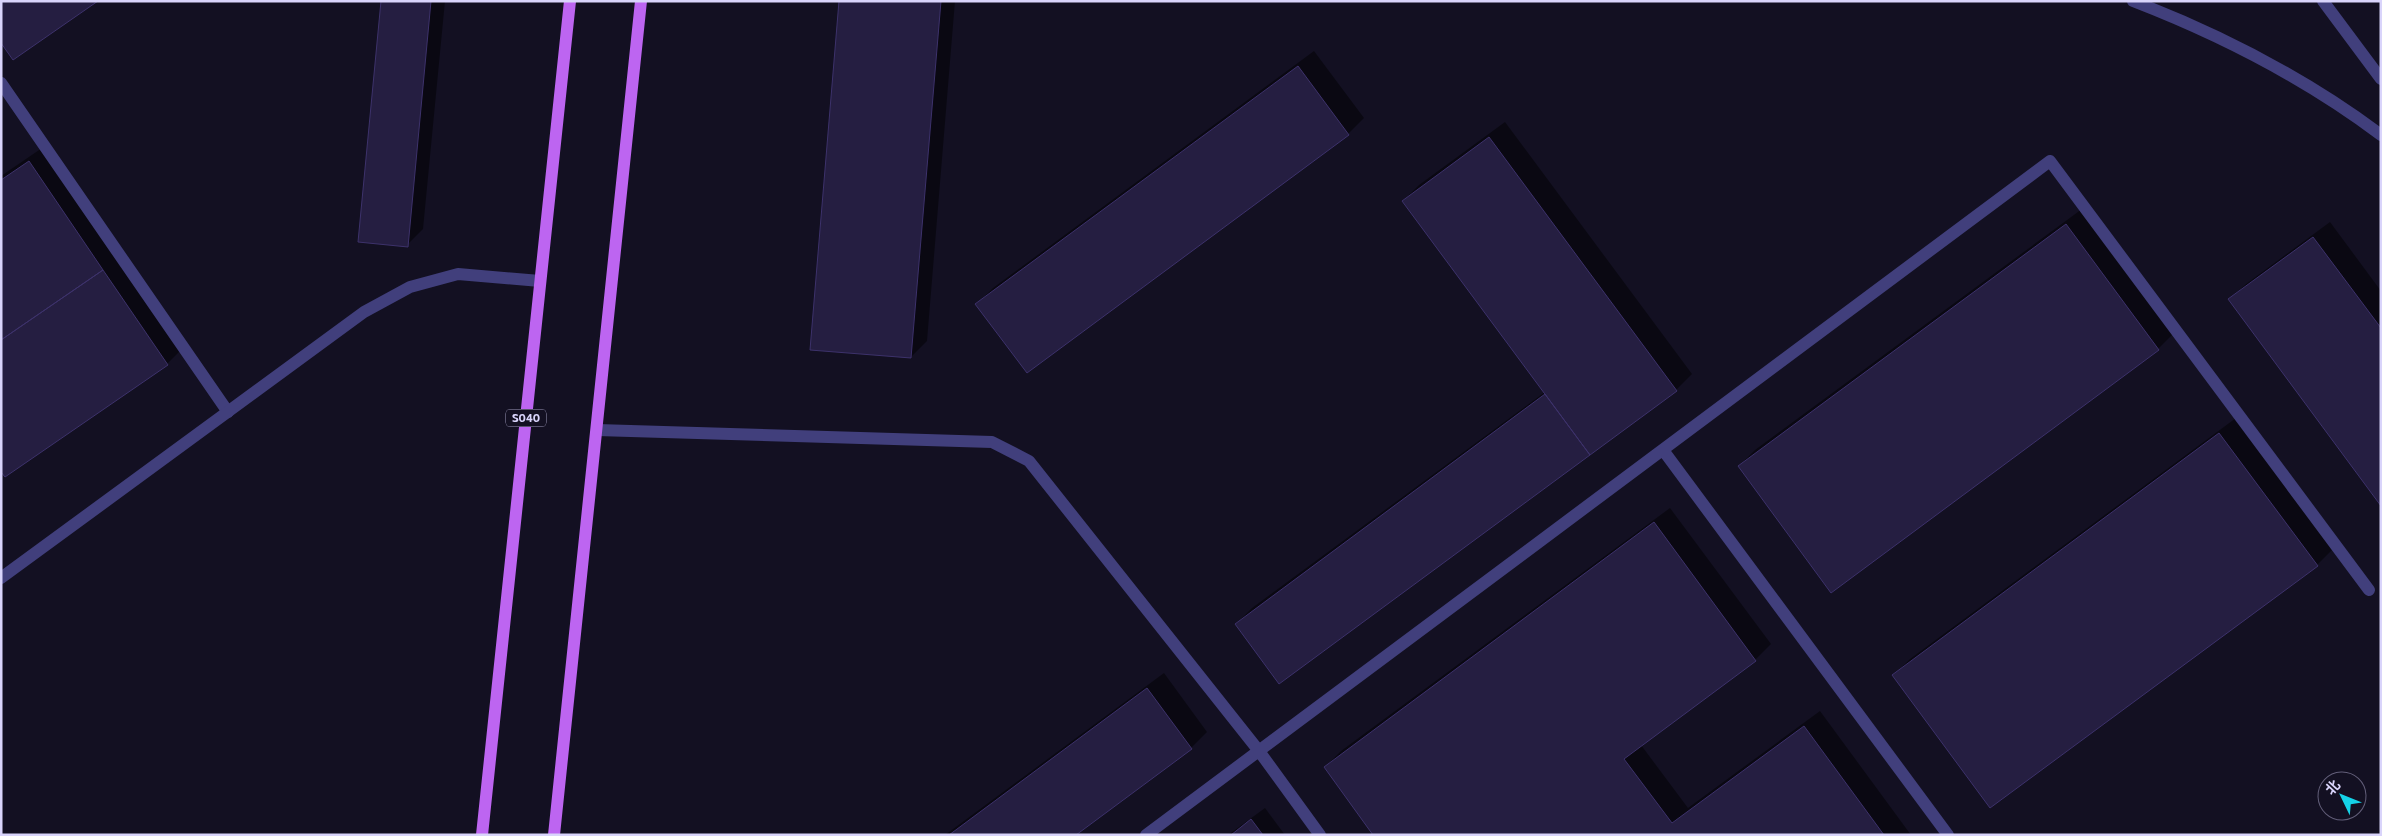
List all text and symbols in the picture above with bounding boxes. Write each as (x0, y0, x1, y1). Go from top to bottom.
road number: S040 (506, 409, 546, 426)
north arrow (2317, 771, 2367, 821)
text: 北 (2321, 776, 2343, 798)

